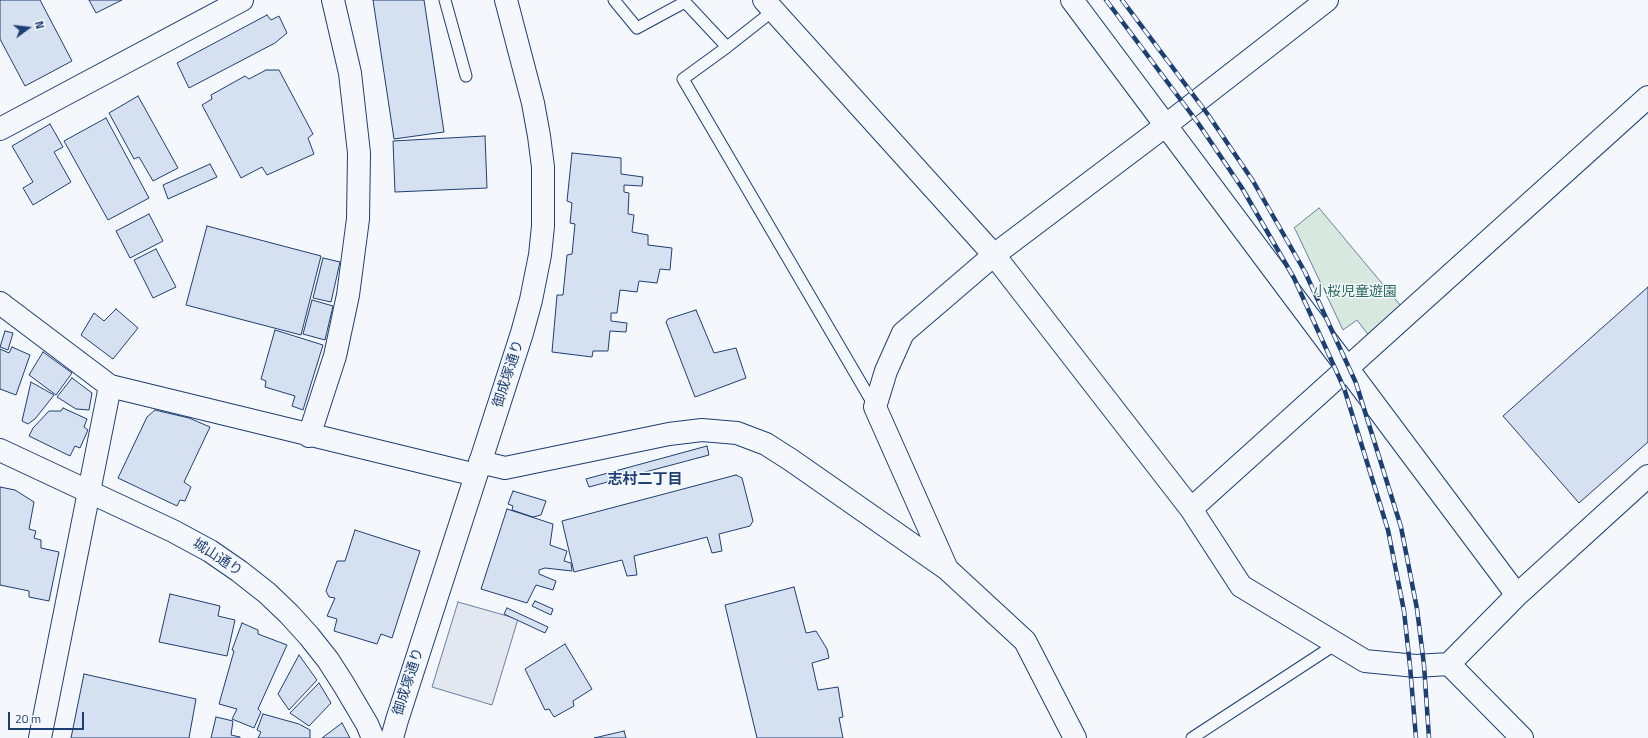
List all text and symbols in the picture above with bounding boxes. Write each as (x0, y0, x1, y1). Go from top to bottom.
north arrow (8, 8, 48, 48)
text: N (31, 19, 48, 31)
park label: 小桜児童遊園 (1313, 285, 1397, 301)
street label: 御成塚通り (490, 338, 528, 410)
district label: 志村二丁目 (608, 471, 682, 489)
street label: 城山通り (189, 536, 245, 580)
street label: 御成塚通り (390, 646, 428, 718)
scale bar (10, 704, 86, 730)
text: 20 m (15, 709, 41, 728)

